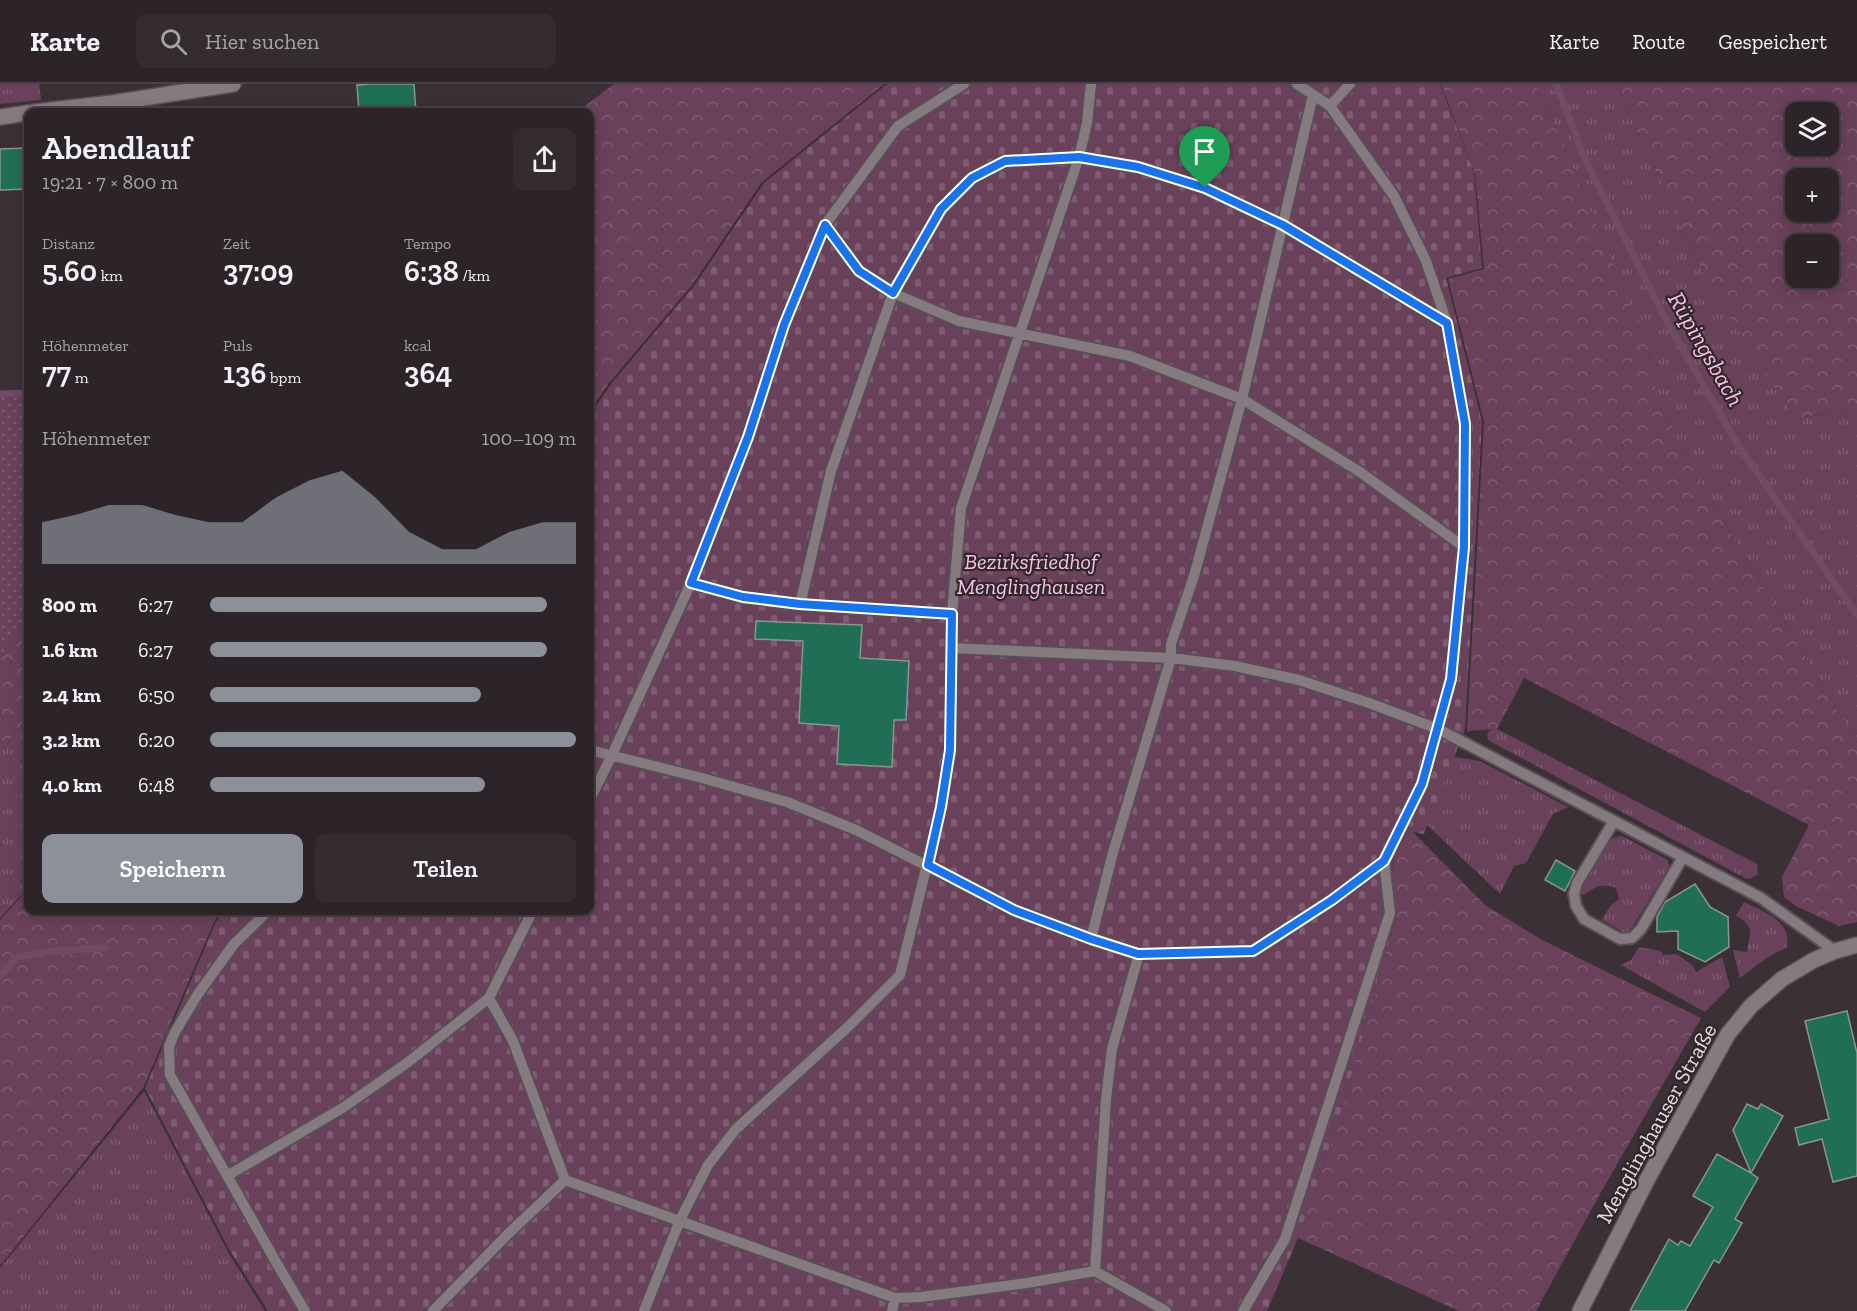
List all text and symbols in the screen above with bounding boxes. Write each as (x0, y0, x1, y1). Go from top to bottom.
search box (136, 14, 556, 68)
text: Karte (30, 25, 100, 58)
icon: search (157, 25, 190, 58)
text: Hier suchen (205, 28, 319, 55)
text: Karte (1549, 29, 1599, 54)
text: Route (1632, 29, 1685, 54)
text: Gespeichert (1718, 29, 1827, 54)
map controls (1785, 102, 1839, 288)
button: layers (1785, 102, 1839, 156)
pin (1179, 126, 1230, 188)
text: Abendlauf (42, 128, 191, 167)
button: share (513, 128, 576, 191)
icon: arrive (1188, 135, 1221, 168)
button: + (1785, 168, 1839, 222)
text: 19:21 · 7 × 800 m (42, 170, 178, 194)
text: Distanz (42, 234, 95, 253)
text: Zeit (223, 234, 250, 253)
text: Tempo (404, 234, 451, 253)
button: − (1785, 234, 1839, 288)
text: 5.60 (42, 253, 97, 289)
text: 37:09 (223, 253, 294, 289)
text: 6:38 (404, 253, 459, 289)
text: km (97, 266, 123, 285)
text: /km (459, 266, 490, 285)
water label: Rüpingsbach (1662, 286, 1751, 411)
text: Höhenmeter (42, 336, 129, 355)
text: Puls (223, 336, 252, 355)
text: kcal (404, 336, 431, 355)
text: 77 (42, 355, 71, 391)
text: 136 (223, 355, 266, 391)
text: 364 (404, 355, 452, 391)
text: m (71, 368, 89, 387)
text: bpm (266, 368, 301, 387)
text: Höhenmeter (42, 426, 151, 450)
text: 100–109 m (482, 426, 576, 450)
park label: Bezirksfriedhof Menglinghausen (957, 548, 1105, 600)
text: 800 m (42, 593, 97, 617)
text: 6:27 (138, 593, 173, 617)
text: 1.6 km (42, 638, 97, 662)
text: 6:27 (138, 638, 173, 662)
text: 2.4 km (42, 683, 101, 707)
text: 6:50 (138, 683, 175, 707)
text: 3.2 km (42, 728, 100, 752)
text: 6:20 (138, 728, 175, 752)
text: 4.0 km (42, 773, 102, 797)
text: 6:48 (138, 773, 175, 797)
button: Speichern (42, 834, 303, 903)
button: Teilen (315, 834, 576, 903)
street label: Menglinghauser Straße (1590, 1019, 1723, 1228)

